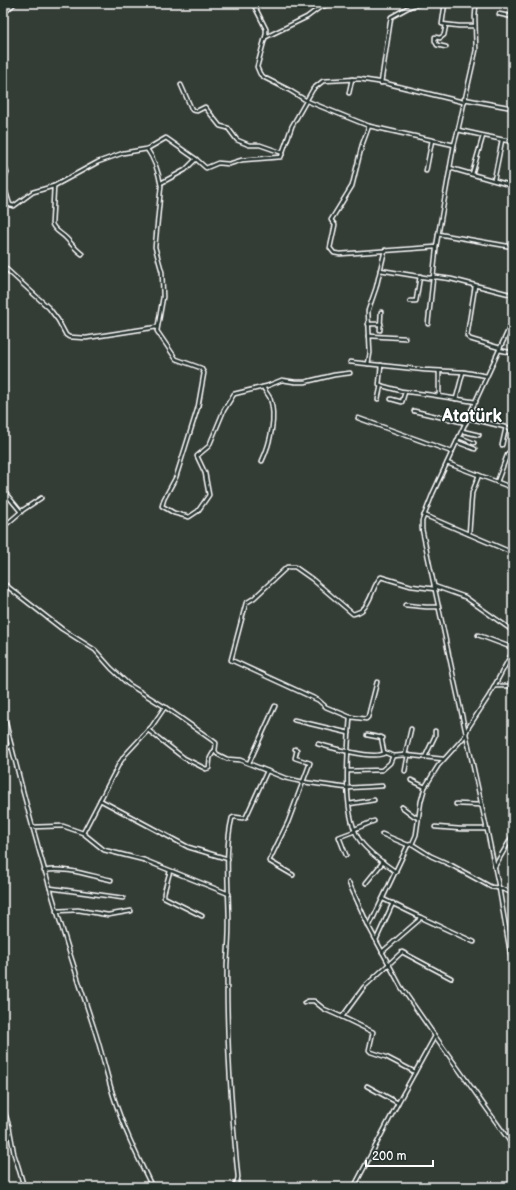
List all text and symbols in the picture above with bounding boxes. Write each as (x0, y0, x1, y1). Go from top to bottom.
district label: Atatürk (441, 406, 503, 427)
scale bar (366, 1142, 433, 1168)
text: 200 m (372, 1149, 406, 1164)

